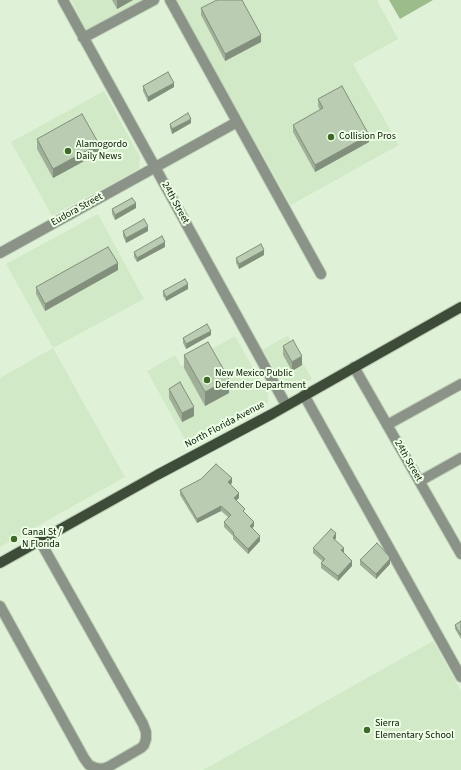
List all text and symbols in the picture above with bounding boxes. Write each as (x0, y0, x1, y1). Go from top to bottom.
place label: Collision Pros (339, 131, 396, 143)
marker: Collision Pros (326, 132, 336, 142)
place label: Alamogordo Daily News (76, 139, 127, 162)
marker: Alamogordo Daily News (63, 146, 73, 156)
street label: 24th Street (159, 180, 191, 226)
street label: Eudora Street (49, 191, 105, 229)
place label: New Mexico Public Defender Department (215, 368, 306, 392)
marker: New Mexico Public Defender Department (202, 375, 212, 385)
street label: North Florida Avenue (183, 399, 267, 451)
street label: 24th Street (391, 438, 425, 484)
place label: Canal St / N Florida (22, 527, 62, 550)
marker: Canal St / N Florida (9, 534, 19, 544)
place label: Sierra Elementary School (375, 718, 454, 742)
marker: Sierra Elementary School (362, 725, 372, 735)

